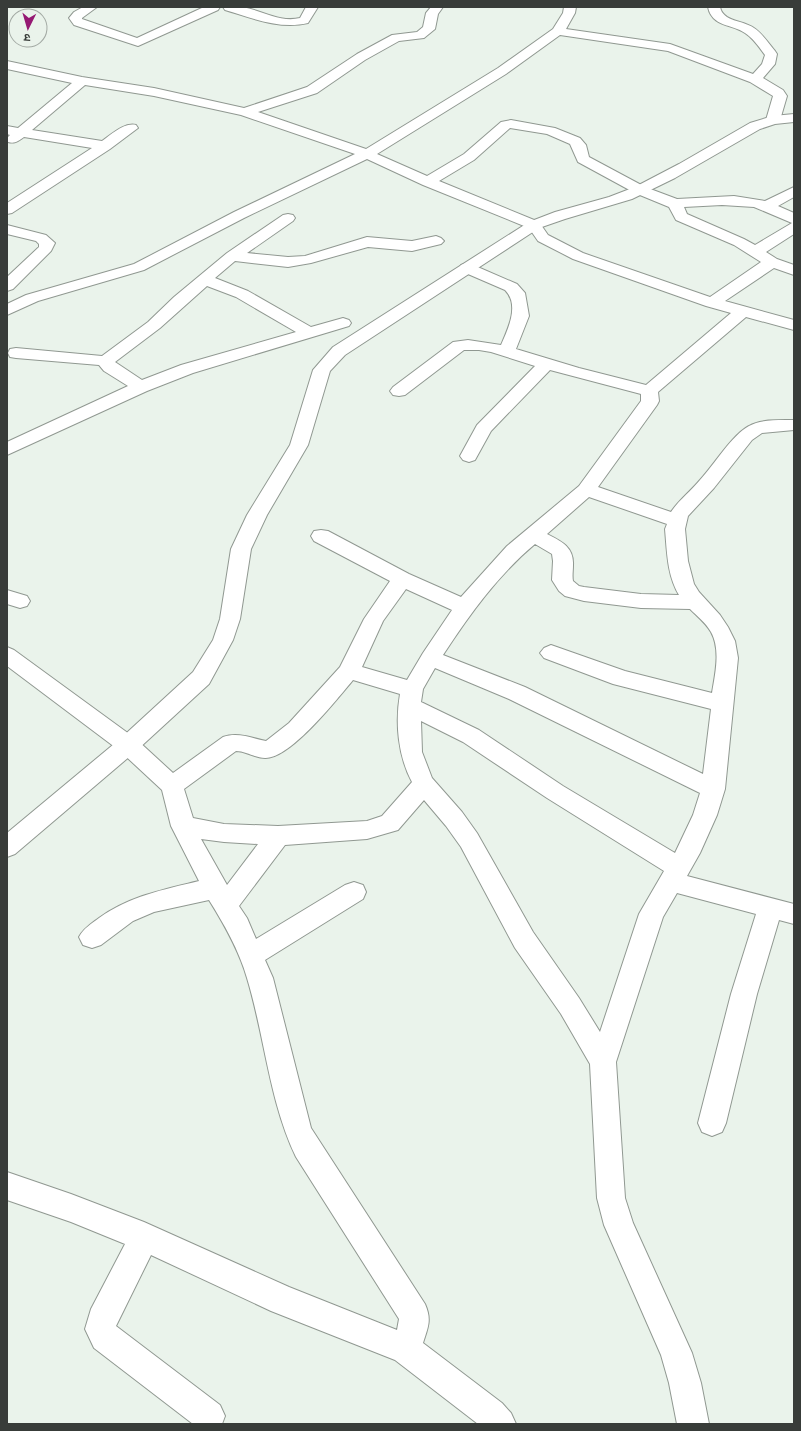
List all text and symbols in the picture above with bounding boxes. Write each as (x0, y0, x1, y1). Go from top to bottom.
north arrow (8, 8, 48, 48)
text: उ (23, 30, 31, 44)

